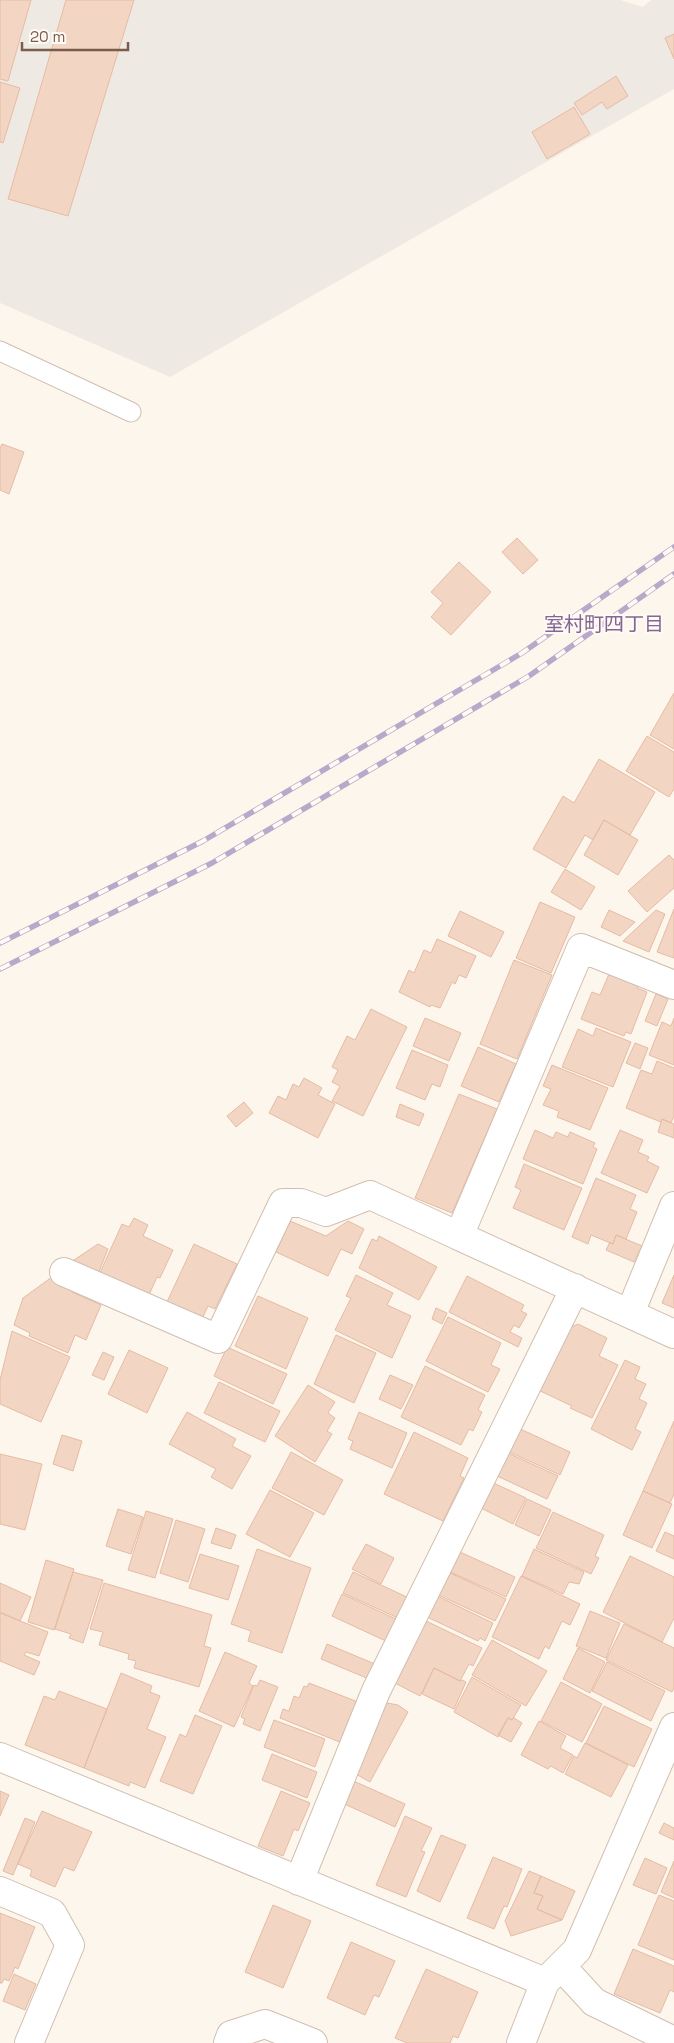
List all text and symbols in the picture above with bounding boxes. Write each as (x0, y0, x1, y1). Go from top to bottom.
scale bar (22, 20, 129, 52)
text: 20 m (30, 27, 65, 46)
district label: 室村町四丁目 (544, 611, 664, 637)

